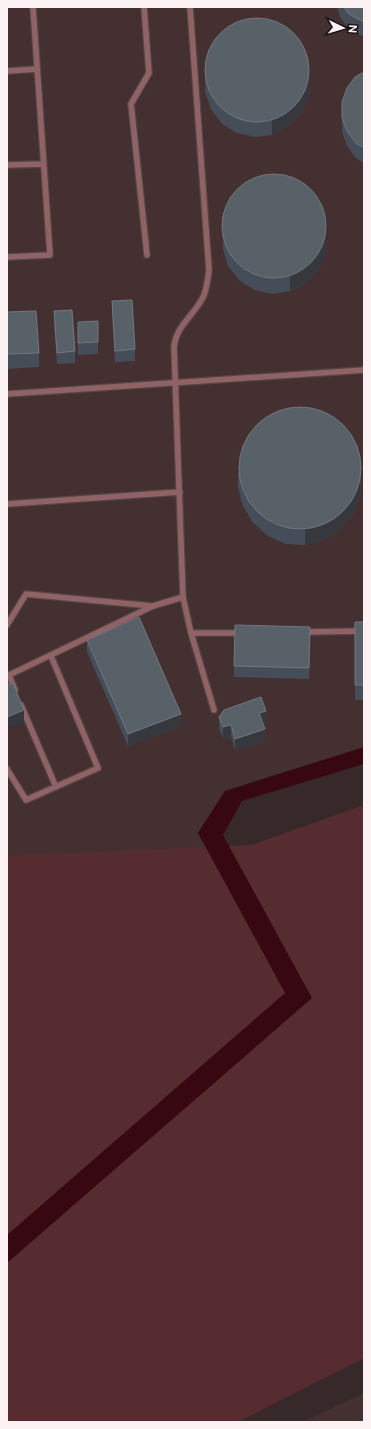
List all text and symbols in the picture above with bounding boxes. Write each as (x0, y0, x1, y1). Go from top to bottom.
north arrow (323, 8, 363, 48)
text: N (347, 24, 359, 34)

